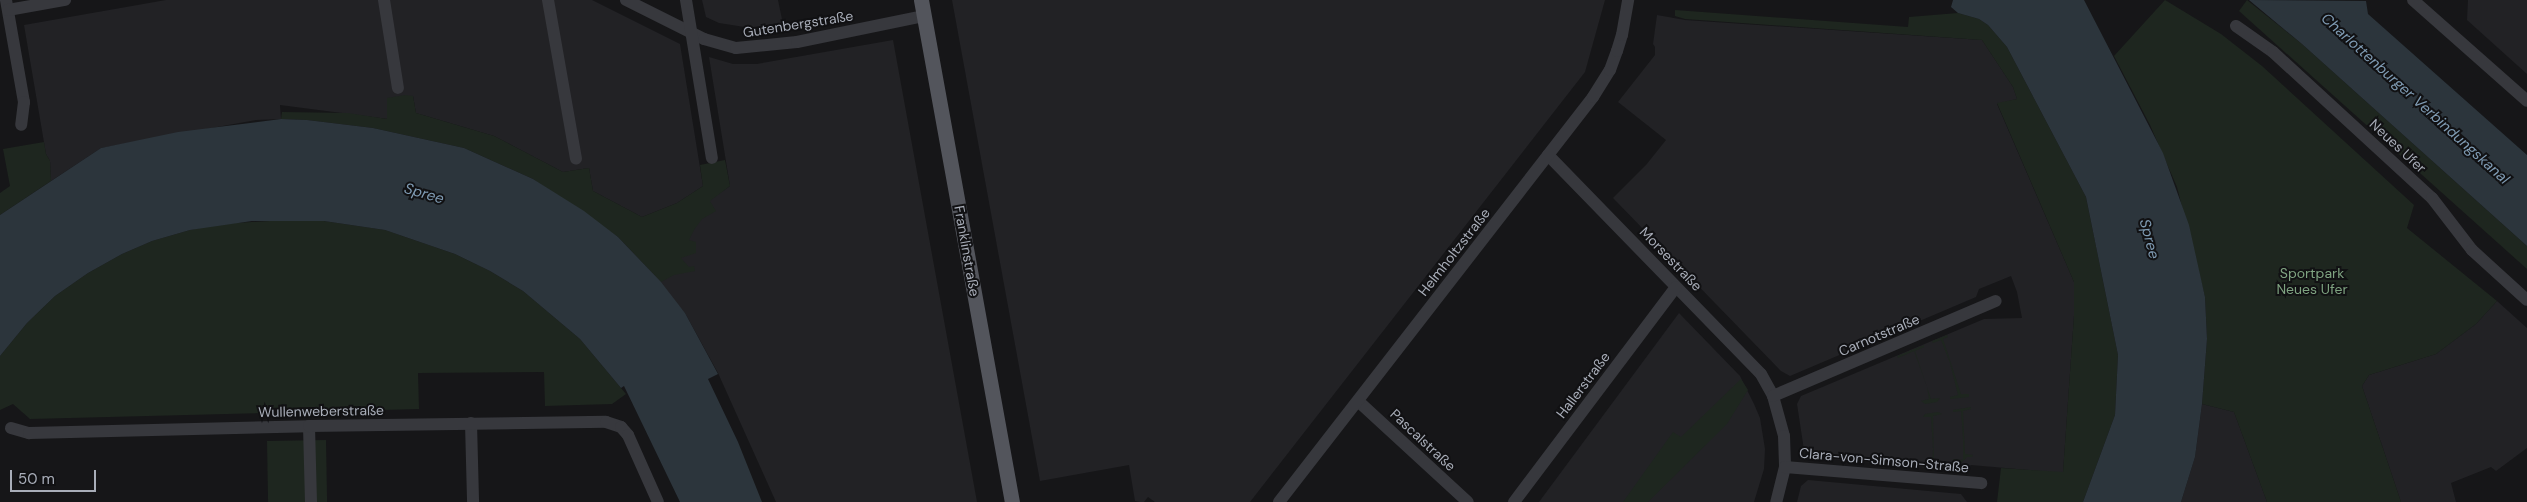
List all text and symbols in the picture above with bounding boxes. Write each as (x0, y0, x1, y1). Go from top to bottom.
street label: Gutenbergstraße (742, 7, 854, 41)
water label: Charlottenburger Verbindungskanal (2317, 10, 2513, 188)
street label: Neues Ufer (2366, 116, 2430, 176)
water label: Spree (402, 180, 446, 208)
street label: Franklinstraße (951, 204, 983, 298)
street label: Helmholtzstraße (1415, 205, 1493, 299)
water label: Spree (2135, 217, 2163, 261)
street label: Morsestraße (1636, 224, 1706, 294)
park label: Sportpark Neues Ufer (2276, 265, 2348, 298)
street label: Carnotstraße (1836, 310, 1922, 360)
street label: Hallerstraße (1553, 349, 1613, 421)
street label: Wullenweberstraße (258, 402, 384, 420)
street label: Pascalstraße (1387, 405, 1459, 475)
street label: Clara-von-Simson-Straße (1798, 444, 1970, 476)
scale bar (12, 460, 99, 492)
text: 50 m (18, 469, 55, 489)

